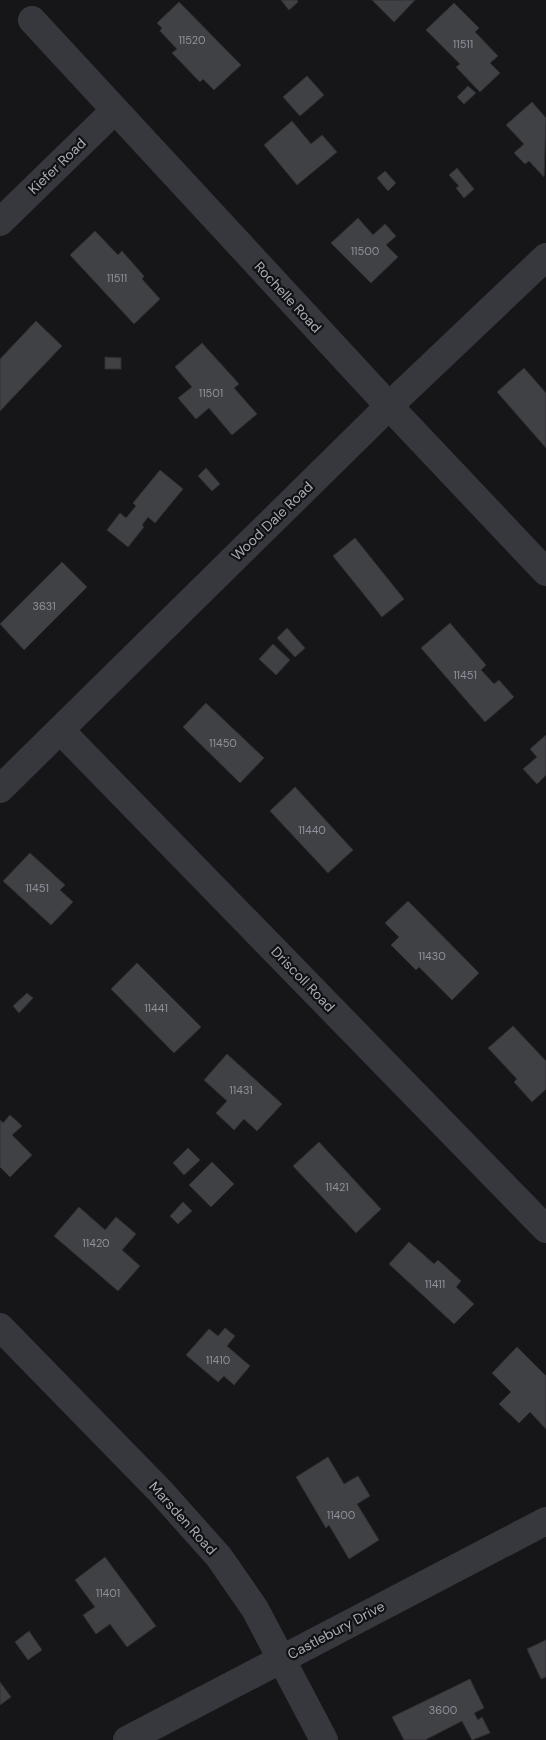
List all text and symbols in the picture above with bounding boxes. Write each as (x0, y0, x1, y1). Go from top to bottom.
house number: 11520 (178, 33, 206, 47)
house number: 11511 (453, 37, 473, 51)
street label: Kiefer Road (24, 134, 90, 198)
house number: 11500 (351, 244, 379, 258)
street label: Rochelle Road (250, 258, 326, 336)
house number: 11511 (107, 271, 127, 285)
house number: 11501 (199, 386, 223, 400)
street label: Wood Dale Road (227, 478, 317, 564)
house number: 3631 (32, 599, 56, 613)
house number: 11451 (453, 668, 477, 682)
house number: 11450 (209, 736, 237, 750)
house number: 11440 (298, 823, 326, 837)
house number: 11451 (25, 881, 49, 895)
street label: Driscoll Road (267, 943, 339, 1015)
house number: 11430 (418, 949, 446, 963)
house number: 11441 (144, 1001, 168, 1015)
house number: 11431 (229, 1083, 253, 1097)
house number: 11421 (325, 1180, 349, 1194)
house number: 11420 (82, 1236, 110, 1250)
house number: 11411 (425, 1277, 445, 1291)
house number: 11410 (206, 1353, 230, 1367)
street label: Marsden Road (145, 1478, 221, 1558)
house number: 11400 (327, 1508, 355, 1522)
house number: 11401 (96, 1586, 120, 1600)
street label: Castlebury Drive (284, 1597, 388, 1663)
house number: 3600 (429, 1703, 457, 1717)

